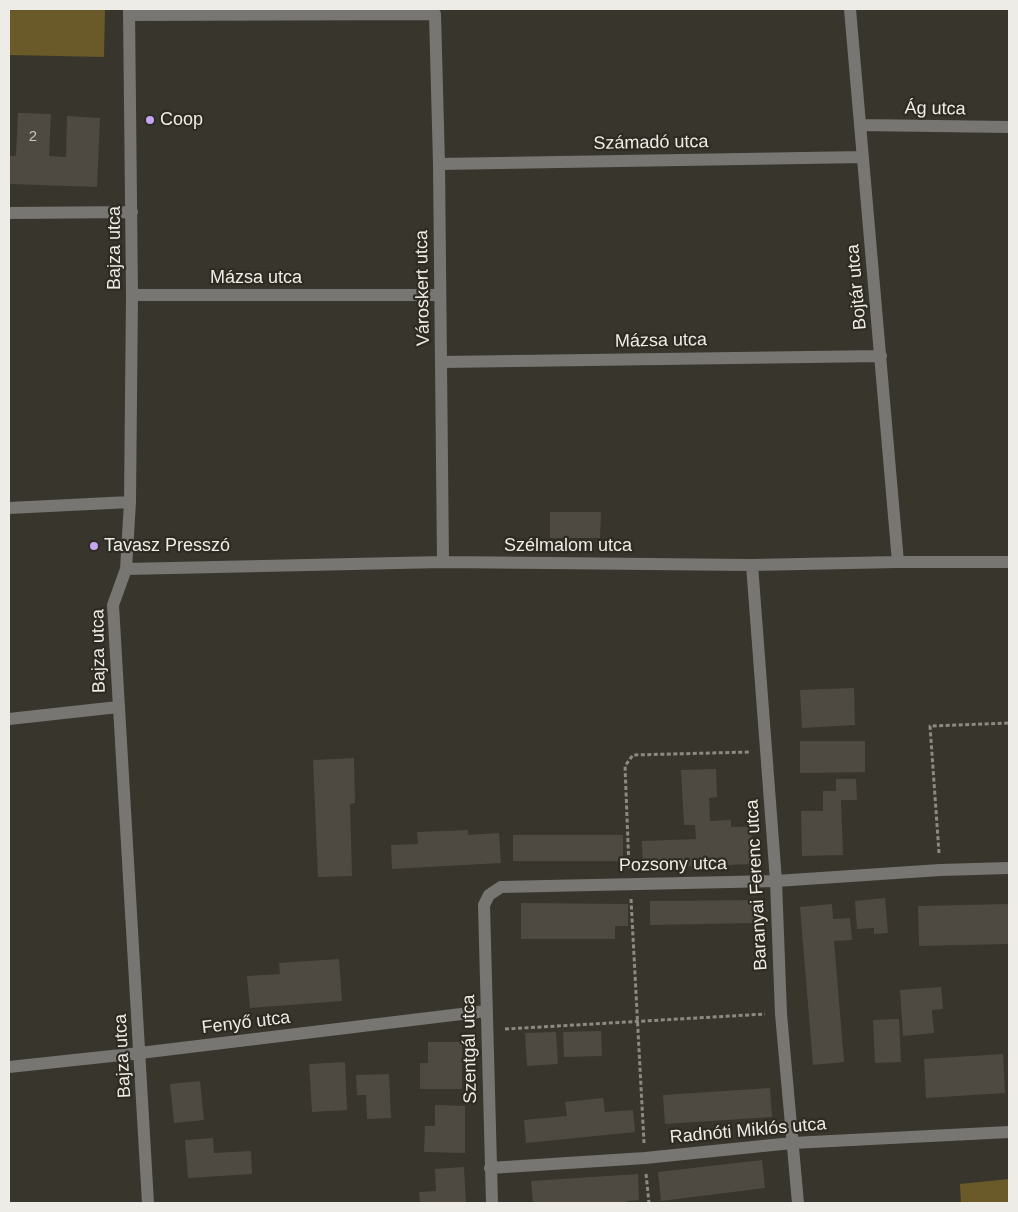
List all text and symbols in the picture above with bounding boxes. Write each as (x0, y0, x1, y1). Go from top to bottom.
street label: Ág utca (904, 98, 966, 120)
place label: Coop (160, 109, 203, 131)
marker: Coop (144, 114, 156, 126)
house number: 2 (29, 128, 37, 146)
street label: Számadó utca (593, 131, 709, 155)
street label: Bajza utca (104, 206, 126, 290)
street label: Városkert utca (411, 230, 435, 346)
street label: Bojtár utca (842, 243, 872, 331)
street label: Mázsa utca (210, 267, 302, 289)
street label: Mázsa utca (615, 329, 707, 353)
place label: Tavasz Presszó (104, 535, 230, 557)
street label: Szélmalom utca (504, 535, 632, 557)
marker: Tavasz Presszó (88, 540, 100, 552)
street label: Bajza utca (87, 609, 111, 693)
street label: Baranyai Ferenc utca (742, 799, 772, 971)
street label: Pozsony utca (619, 853, 727, 877)
street label: Szentgál utca (458, 994, 482, 1104)
street label: Fenyő utca (200, 1007, 292, 1039)
street label: Bajza utca (110, 1013, 136, 1099)
street label: Radnóti Miklós utca (669, 1113, 827, 1149)

